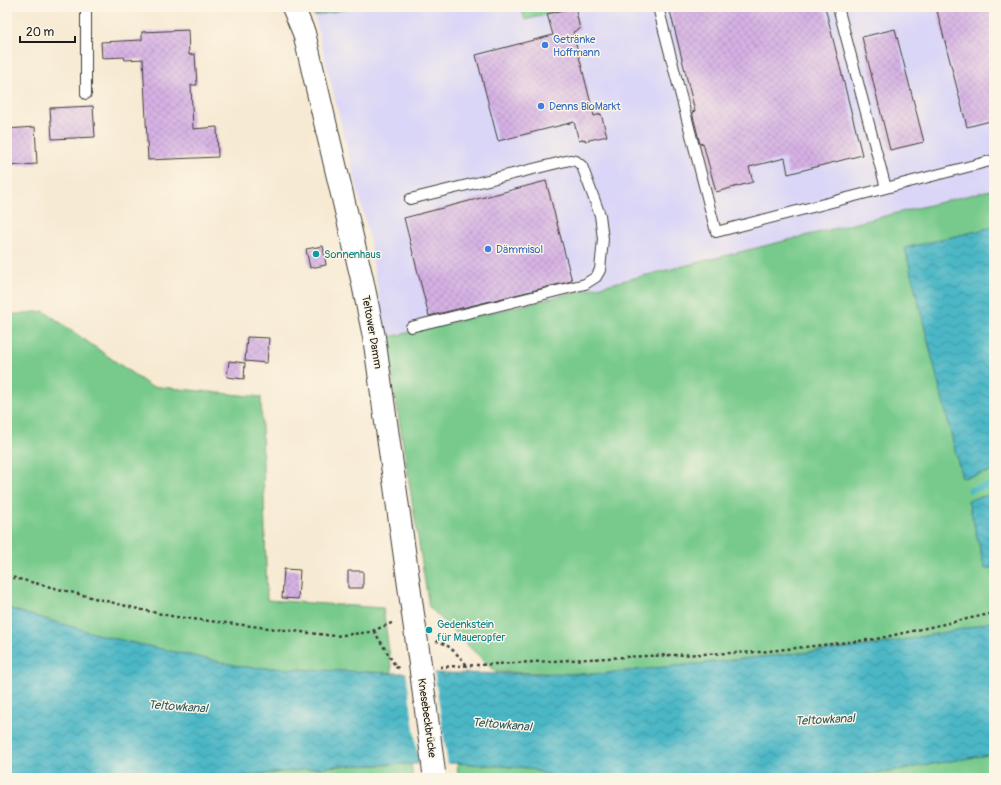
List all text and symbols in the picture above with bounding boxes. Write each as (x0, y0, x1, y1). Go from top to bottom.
scale bar (20, 18, 75, 44)
text: 20 m (26, 25, 55, 40)
place label: Getränke Hoffmann (553, 33, 600, 59)
marker: Getränke Hoffmann (540, 40, 550, 50)
place label: Denns BioMarkt (549, 100, 621, 113)
marker: Denns BioMarkt (536, 101, 546, 111)
place label: Dämmisol (496, 243, 543, 256)
marker: Dämmisol (483, 244, 493, 254)
place label: Sonnenhaus (324, 248, 381, 261)
marker: Sonnenhaus (311, 249, 321, 259)
street label: Teltower Damm (359, 294, 385, 370)
place label: Gedenkstein für Maueropfer (437, 618, 505, 644)
marker: Gedenkstein für Maueropfer (424, 625, 434, 635)
street label: Knesebeckbrücke (415, 677, 439, 759)
water label: Teltowkanal (148, 697, 209, 717)
water label: Teltowkanal (795, 711, 856, 729)
water label: Teltowkanal (472, 715, 533, 735)

